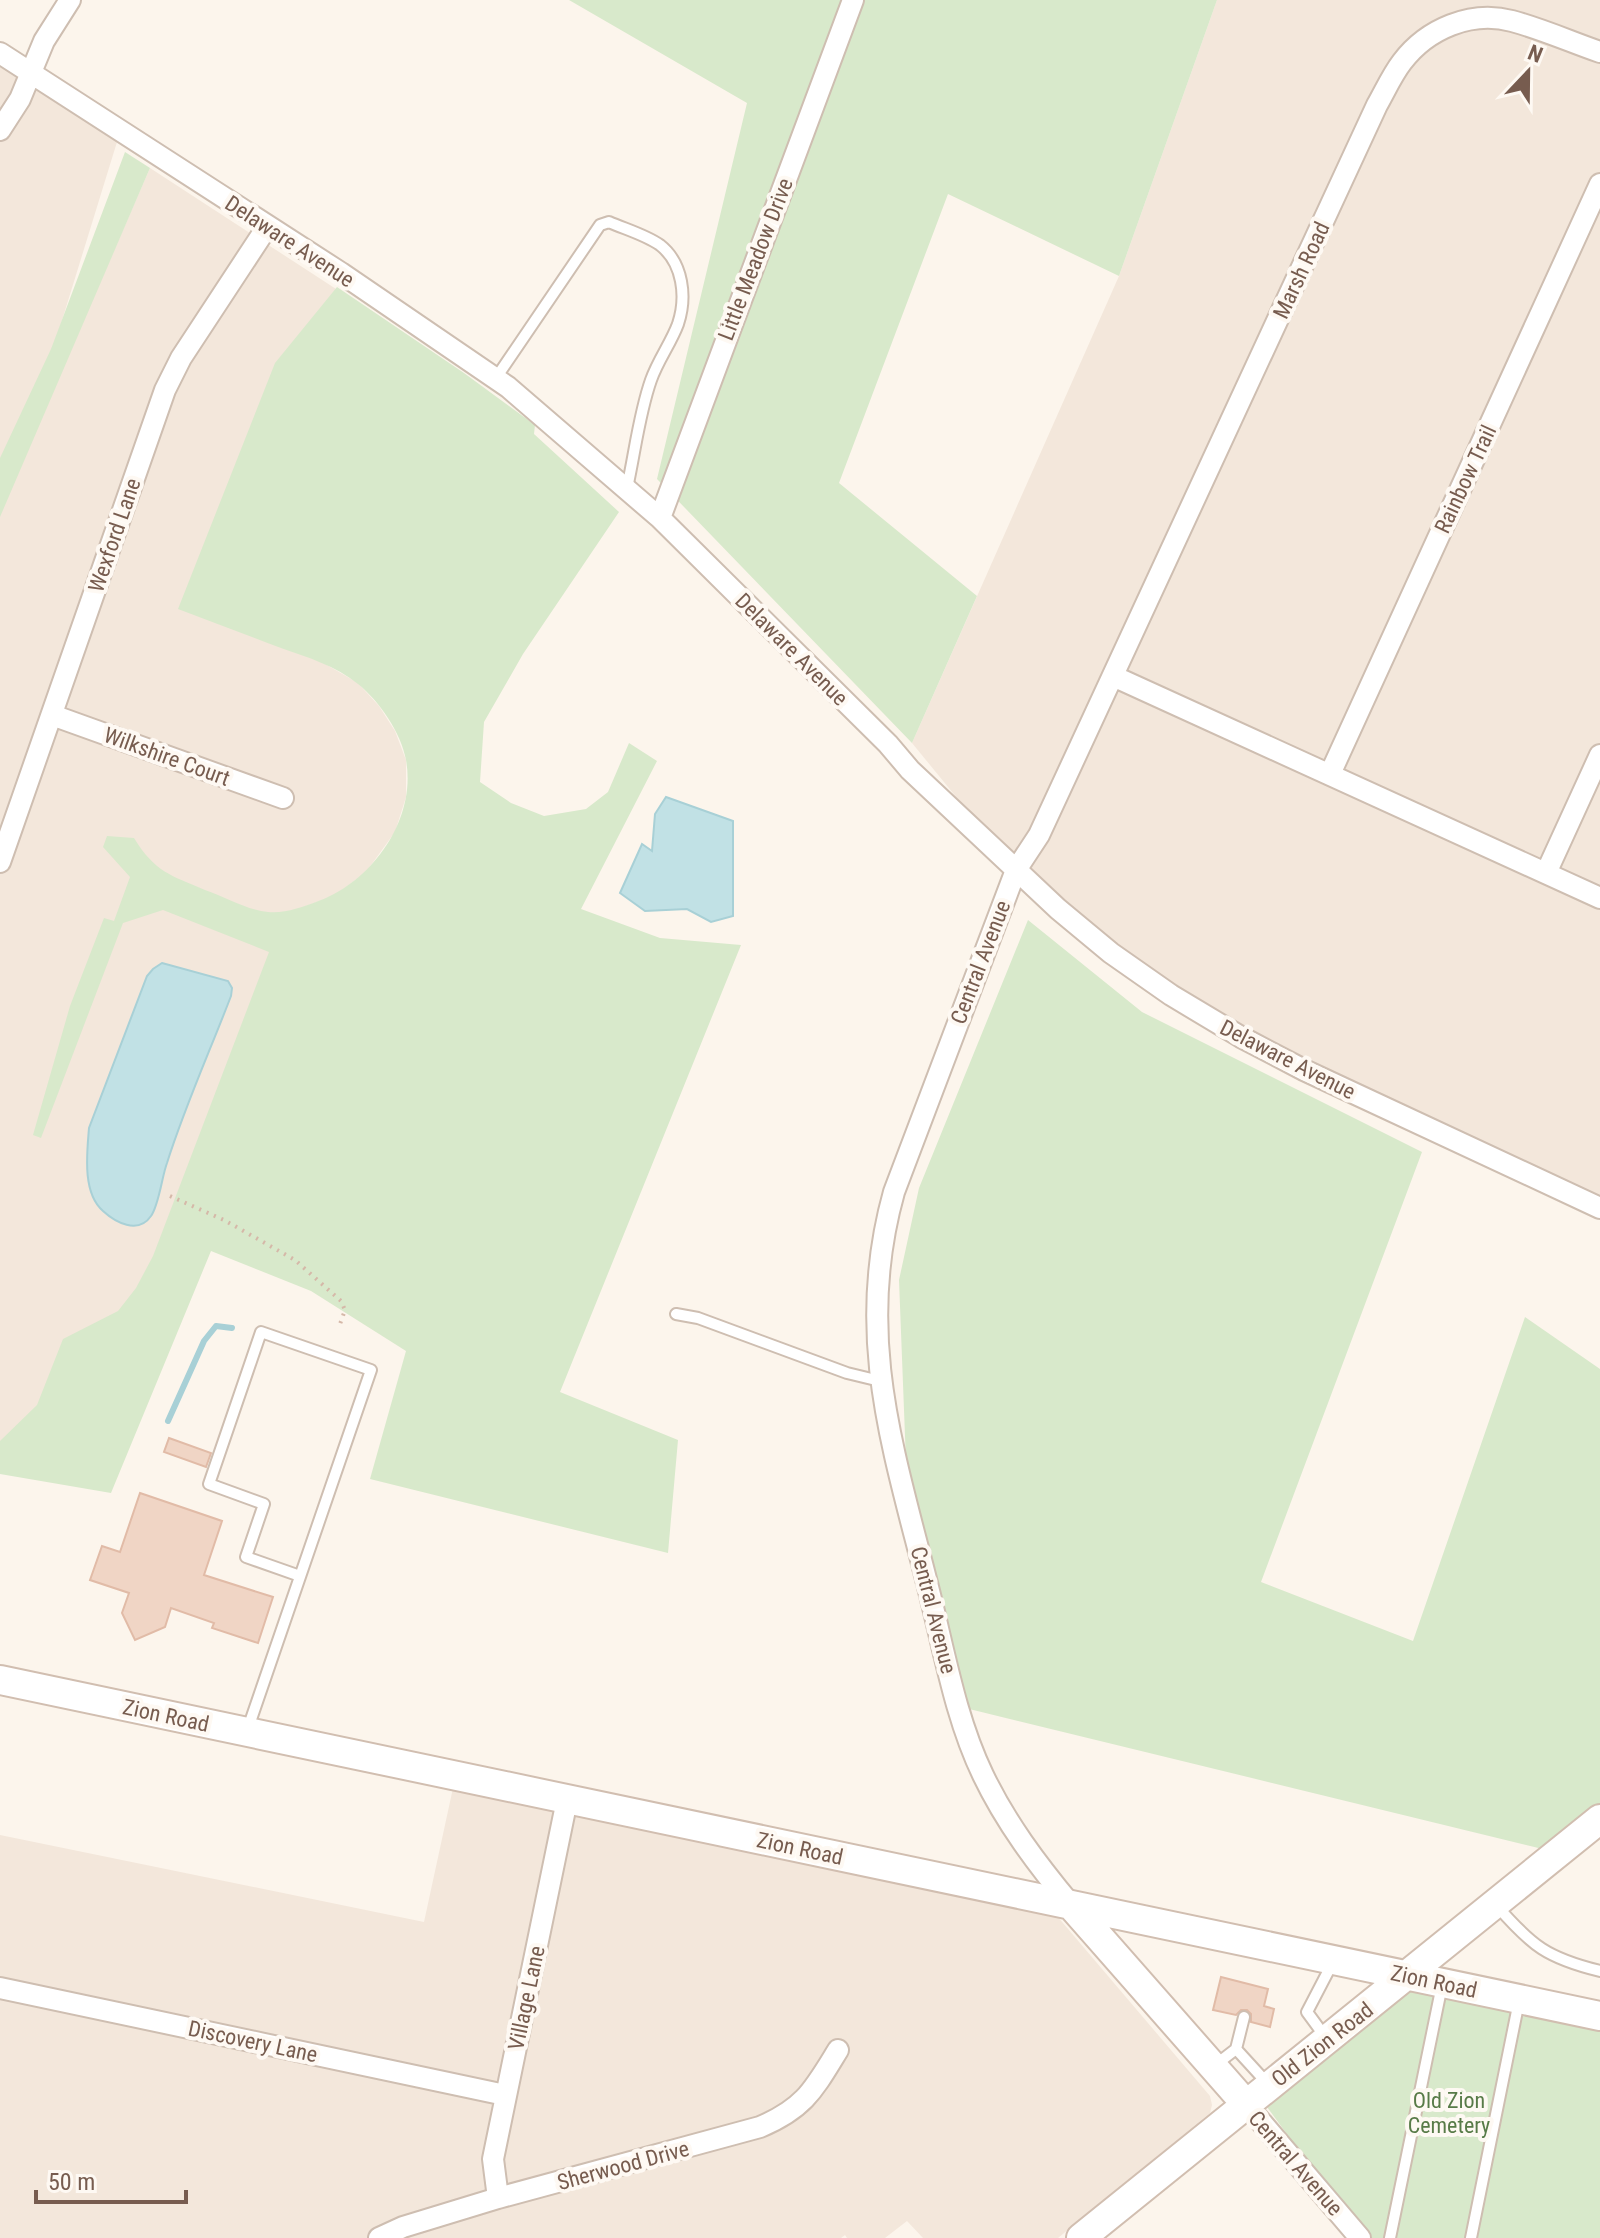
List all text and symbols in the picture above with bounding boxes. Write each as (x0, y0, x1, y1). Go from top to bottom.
north arrow (1488, 32, 1568, 112)
text: N (1524, 40, 1546, 68)
street label: Little Meadow Drive (713, 175, 798, 344)
street label: Delaware Avenue (221, 190, 359, 292)
street label: Marsh Road (1268, 218, 1335, 323)
street label: Rainbow Trail (1430, 421, 1501, 537)
street label: Wexford Lane (83, 475, 146, 595)
street label: Delaware Avenue (730, 588, 853, 711)
street label: Wilkshire Court (100, 722, 233, 791)
street label: Central Avenue (945, 897, 1015, 1027)
street label: Delaware Avenue (1216, 1015, 1360, 1104)
street label: Central Avenue (906, 1544, 961, 1676)
street label: Zion Road (121, 1694, 211, 1737)
street label: Zion Road (755, 1827, 845, 1870)
street label: Village Lane (503, 1944, 550, 2053)
street label: Zion Road (1389, 1960, 1479, 2003)
street label: Old Zion Road (1267, 1997, 1378, 2092)
street label: Discovery Lane (186, 2016, 320, 2067)
park label: Old Zion Cemetery (1408, 2088, 1490, 2138)
street label: Central Avenue (1243, 2106, 1348, 2221)
street label: Sherwood Drive (554, 2136, 692, 2195)
scale bar (36, 2154, 186, 2204)
text: 50 m (48, 2168, 95, 2196)

